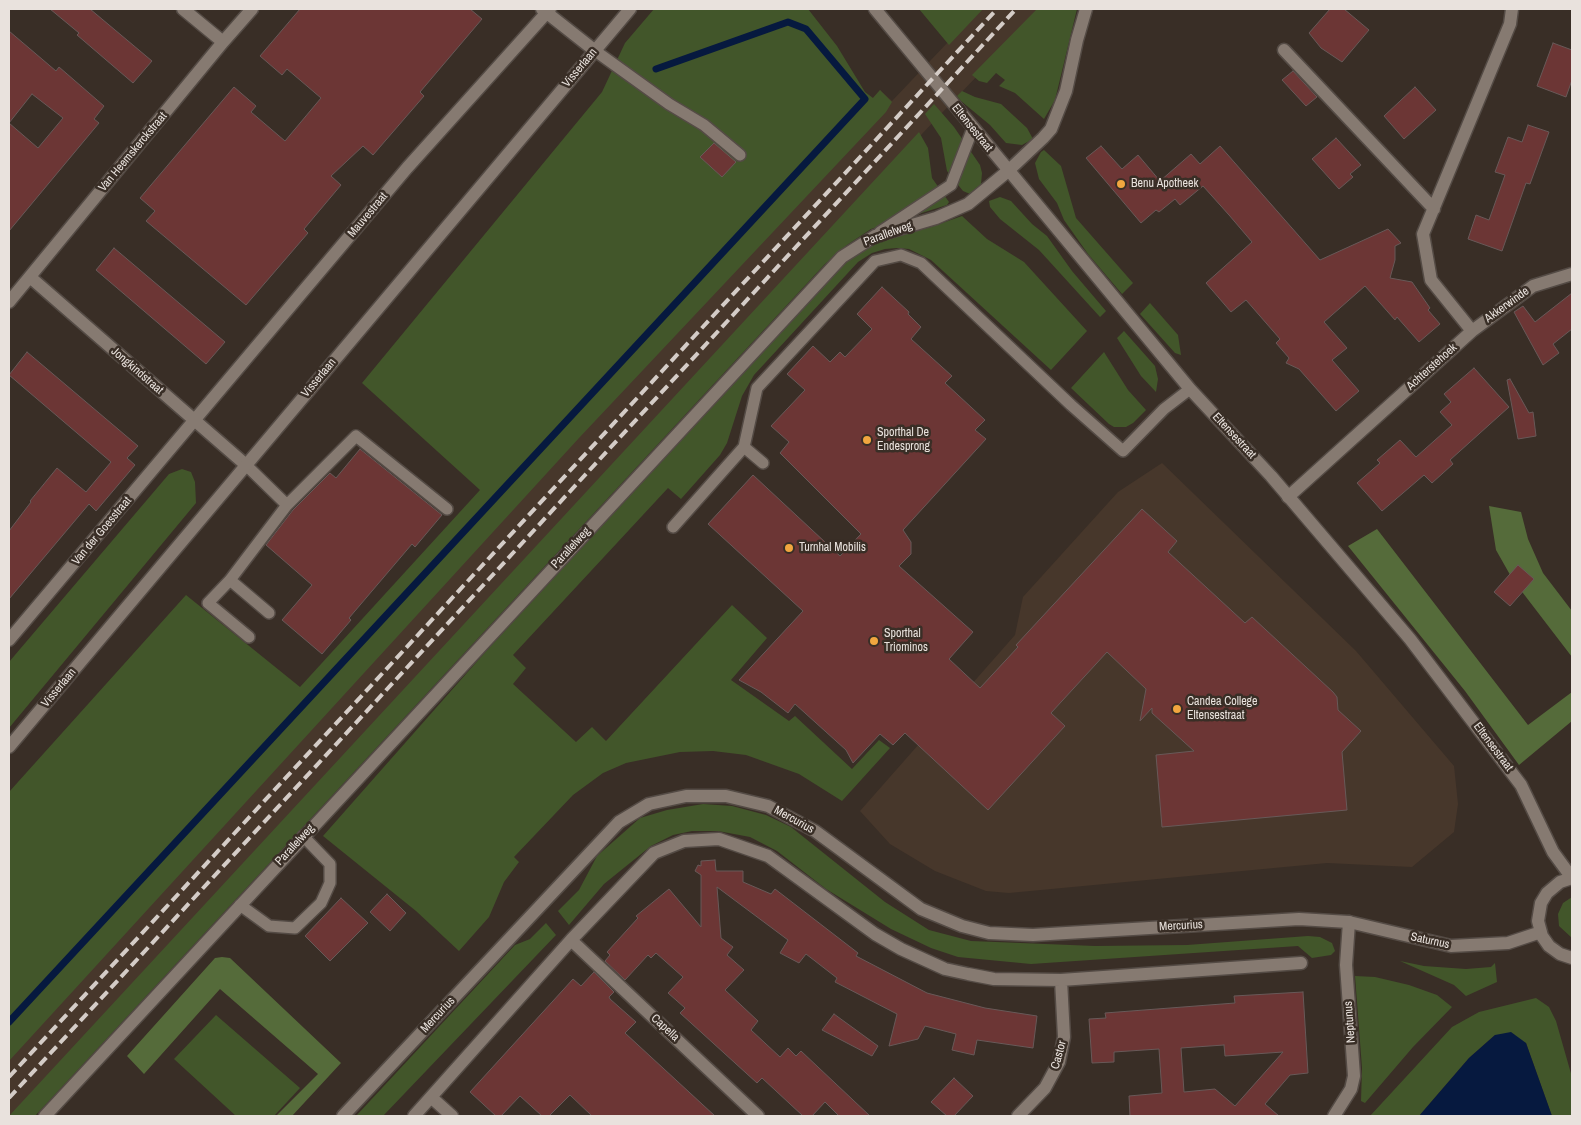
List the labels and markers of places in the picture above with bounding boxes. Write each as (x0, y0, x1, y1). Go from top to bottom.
place label: Benu Apotheek (1131, 177, 1198, 191)
marker: Benu Apotheek (1115, 178, 1127, 190)
place label: Sporthal De Endesprong (877, 426, 930, 454)
marker: Sporthal De Endesprong (861, 434, 873, 446)
place label: Turnhal Mobilis (799, 541, 866, 555)
marker: Turnhal Mobilis (783, 542, 795, 554)
place label: Sporthal Triominos (884, 627, 928, 655)
marker: Sporthal Triominos (868, 635, 880, 647)
place label: Candea College Eltensestraat (1187, 695, 1258, 723)
marker: Candea College Eltensestraat (1171, 703, 1183, 715)

